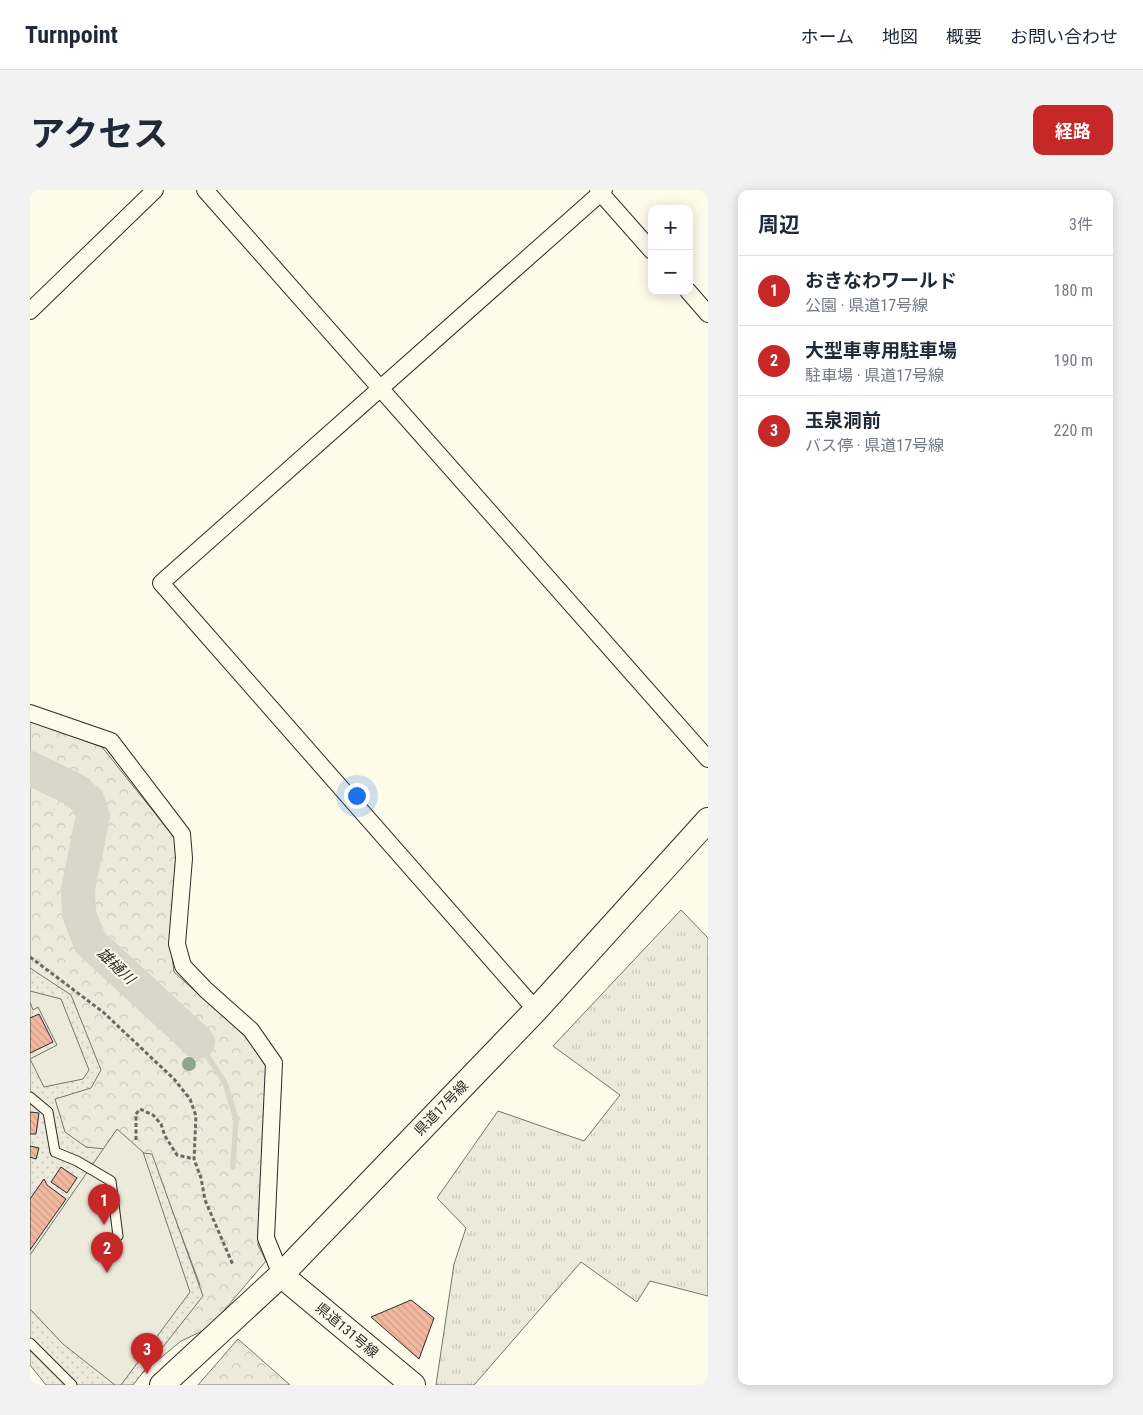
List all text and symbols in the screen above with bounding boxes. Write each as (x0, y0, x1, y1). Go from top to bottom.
text: Turnpoint (25, 21, 118, 49)
text: ホーム (801, 26, 854, 47)
text: 地図 (882, 26, 918, 47)
text: 概要 (946, 26, 982, 47)
text: お問い合わせ (1010, 26, 1118, 47)
button: 経路 (1033, 105, 1113, 155)
text: アクセス (30, 114, 168, 155)
map controls (648, 205, 693, 295)
button: + (648, 205, 693, 250)
text: 周辺 (758, 213, 800, 237)
text: 3件 (1069, 215, 1093, 234)
button: − (648, 250, 693, 295)
text: おきなわワールド (805, 269, 957, 292)
text: 1 (770, 281, 778, 300)
text: 180 m (1054, 281, 1093, 300)
text: 公園 · 県道17号線 (805, 296, 928, 315)
text: 大型車専用駐車場 (805, 339, 957, 362)
text: 2 (770, 351, 778, 370)
text: 190 m (1054, 351, 1093, 370)
text: 駐車場 · 県道17号線 (805, 366, 944, 385)
text: 玉泉洞前 (805, 409, 881, 432)
text: 3 (770, 421, 778, 440)
text: 220 m (1054, 421, 1093, 440)
text: バス停 · 県道17号線 (805, 436, 944, 455)
your location (344, 783, 370, 809)
water label: 雄樋川 (93, 944, 140, 989)
street label: 県道17号線 (411, 1077, 471, 1139)
pin: 1 (88, 1184, 120, 1225)
pin: 2 (91, 1232, 123, 1273)
street label: 県道131号線 (312, 1299, 382, 1361)
pin: 3 (131, 1333, 163, 1374)

